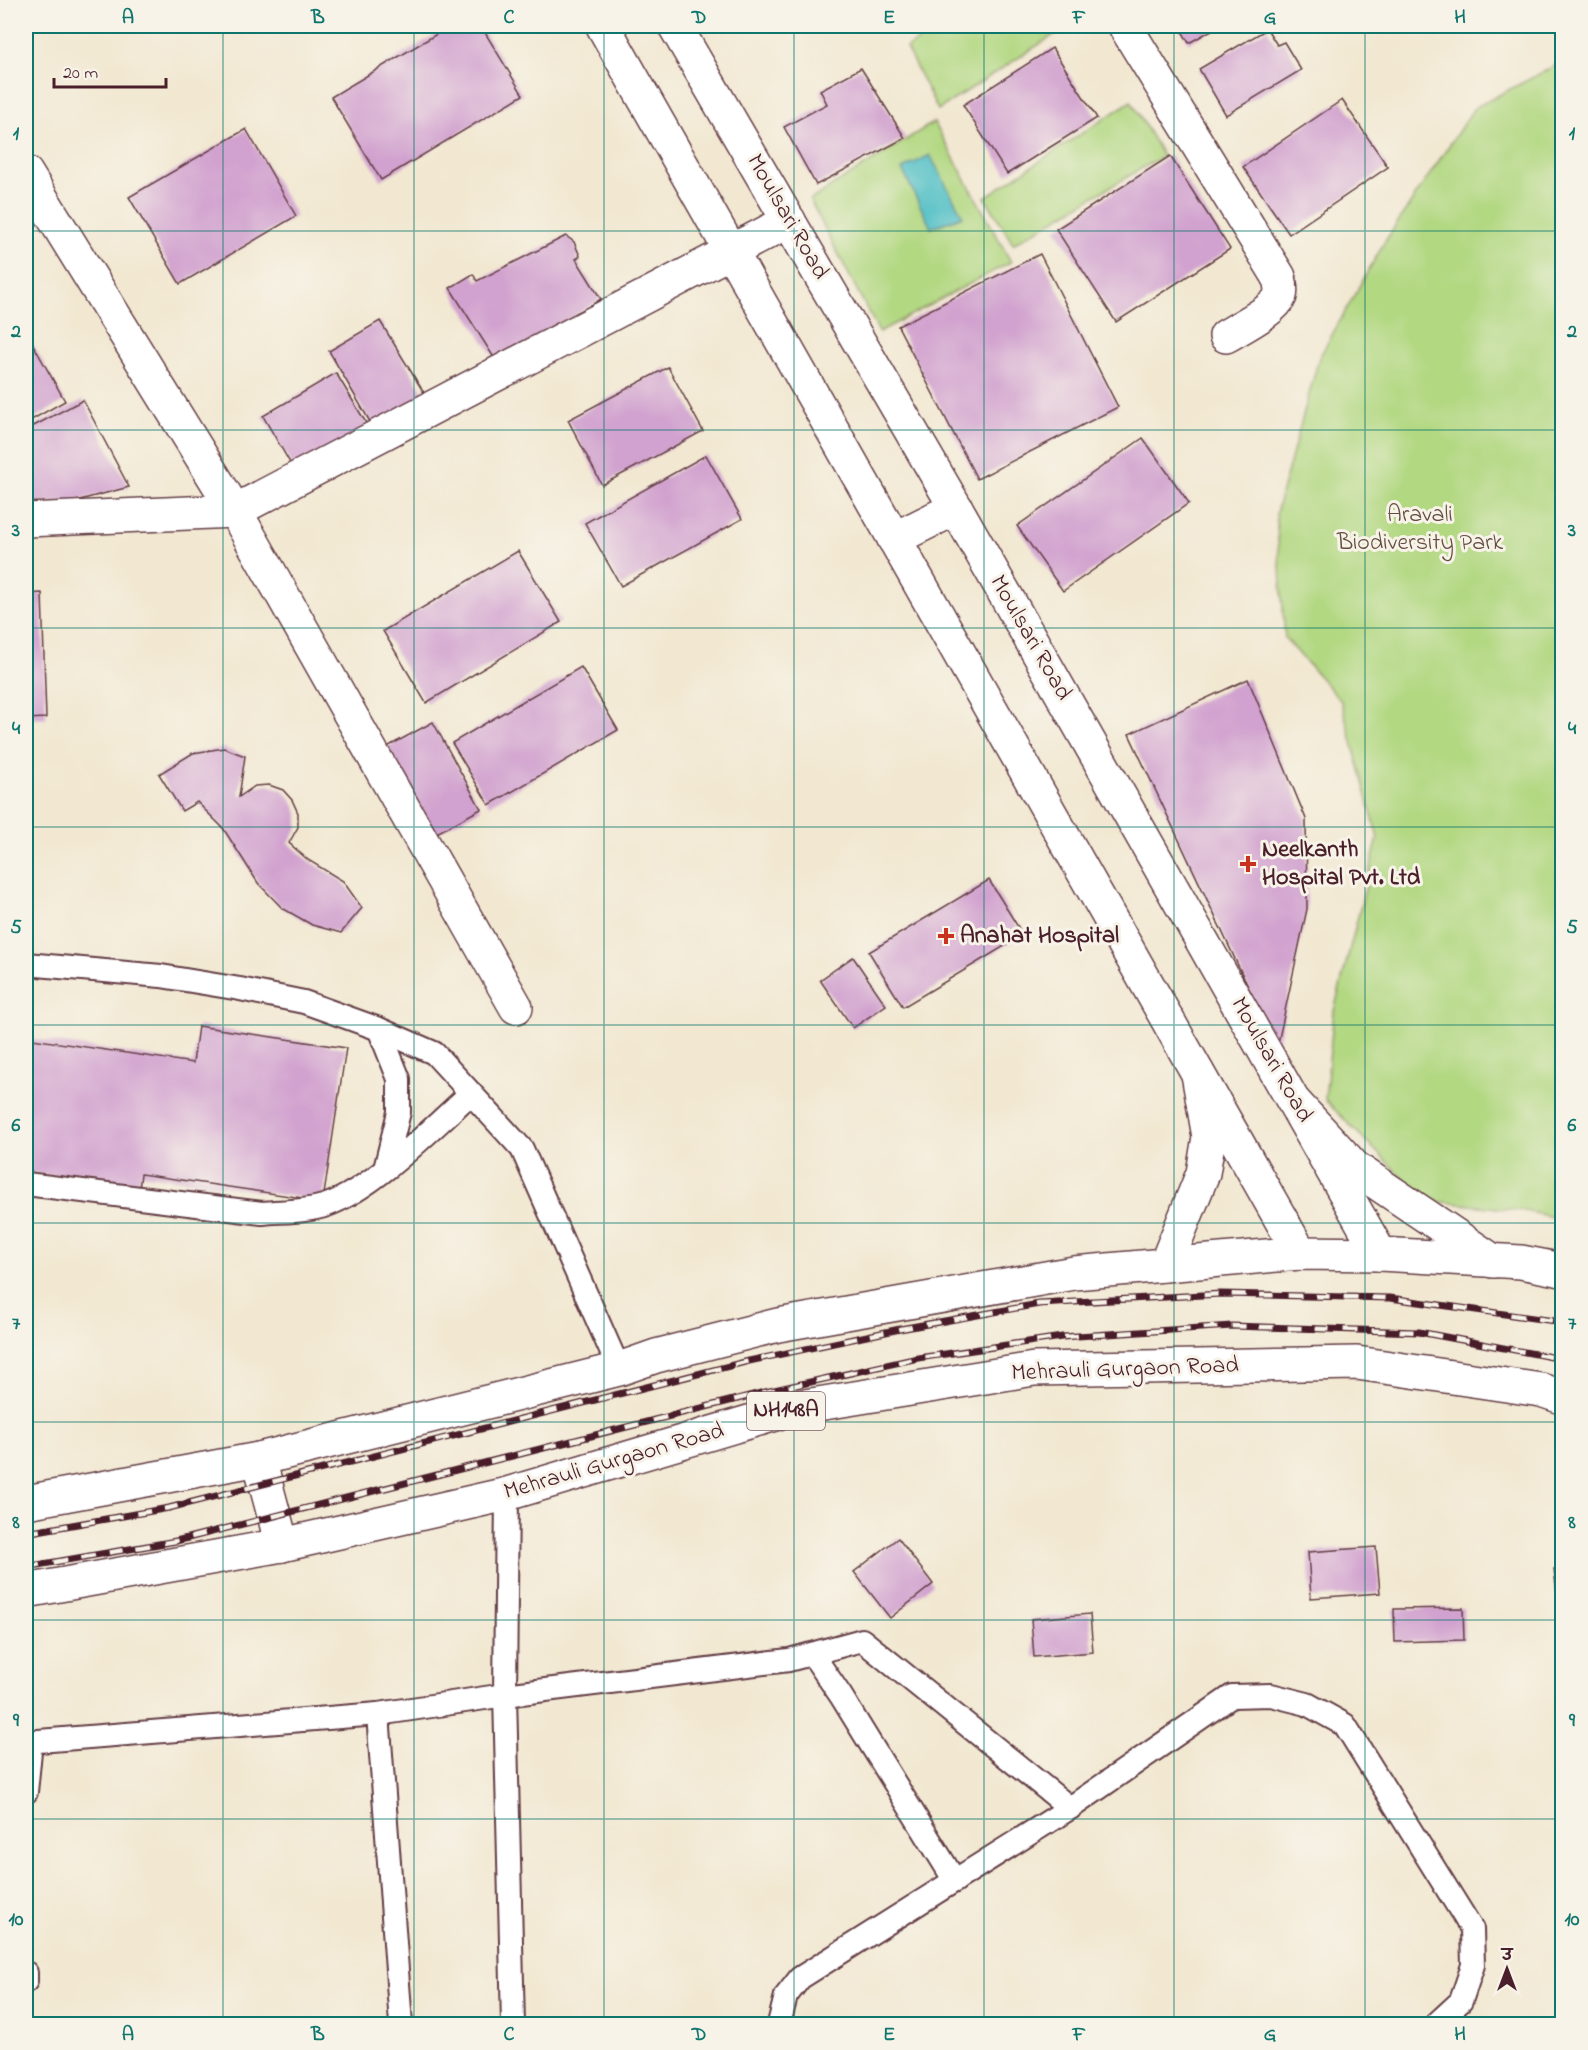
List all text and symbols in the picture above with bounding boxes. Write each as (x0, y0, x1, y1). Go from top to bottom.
text: A (122, 4, 134, 33)
text: B (310, 4, 325, 33)
text: C (504, 4, 515, 33)
text: D (691, 4, 706, 33)
text: E (883, 4, 895, 33)
text: F (1072, 4, 1086, 33)
text: G (1264, 4, 1277, 33)
text: H (1454, 4, 1466, 33)
scale bar (54, 51, 166, 89)
text: 20 m (63, 61, 98, 87)
text: 1 (13, 120, 20, 149)
text: 1 (1569, 120, 1576, 149)
street label: Moulsari Road (737, 148, 837, 287)
text: 2 (10, 318, 21, 347)
text: 2 (1566, 318, 1577, 347)
park label: Aravali Biodiversity Park (1336, 498, 1504, 562)
text: 3 (11, 517, 20, 546)
text: 3 (1567, 517, 1576, 546)
street label: Moulsari Road (980, 569, 1080, 708)
text: 4 (12, 715, 21, 744)
text: 4 (1568, 715, 1577, 744)
place label: Neelkanth Hospital Pvt. Ltd (1262, 833, 1421, 896)
marker: Neelkanth Hospital Pvt. Ltd (1239, 855, 1257, 873)
text: 5 (10, 914, 22, 943)
text: 5 (1566, 914, 1578, 943)
place label: Anahat Hospital (960, 919, 1119, 954)
marker: Anahat Hospital (937, 927, 955, 945)
street label: Moulsari Road (1221, 991, 1321, 1130)
text: 6 (12, 1112, 21, 1141)
text: 6 (1568, 1112, 1577, 1141)
text: 7 (12, 1310, 21, 1339)
text: 7 (1568, 1310, 1577, 1339)
street label: Mehrauli Gurgaon Road (1011, 1349, 1240, 1391)
road number: NH148A (747, 1392, 825, 1430)
street label: Mehrauli Gurgaon Road (500, 1414, 729, 1510)
text: 8 (11, 1509, 20, 1538)
text: 8 (1567, 1509, 1576, 1538)
text: 9 (12, 1707, 20, 1736)
text: 9 (1568, 1707, 1576, 1736)
text: 10 (9, 1906, 24, 1935)
text: 10 (1565, 1906, 1580, 1935)
north arrow (1477, 1939, 1537, 1999)
text: उ (1500, 1944, 1514, 1968)
text: A (122, 2021, 134, 2050)
text: B (310, 2021, 325, 2050)
text: C (504, 2021, 515, 2050)
text: D (691, 2021, 706, 2050)
text: E (883, 2021, 895, 2050)
text: F (1072, 2021, 1086, 2050)
text: G (1264, 2021, 1277, 2050)
text: H (1454, 2021, 1466, 2050)

